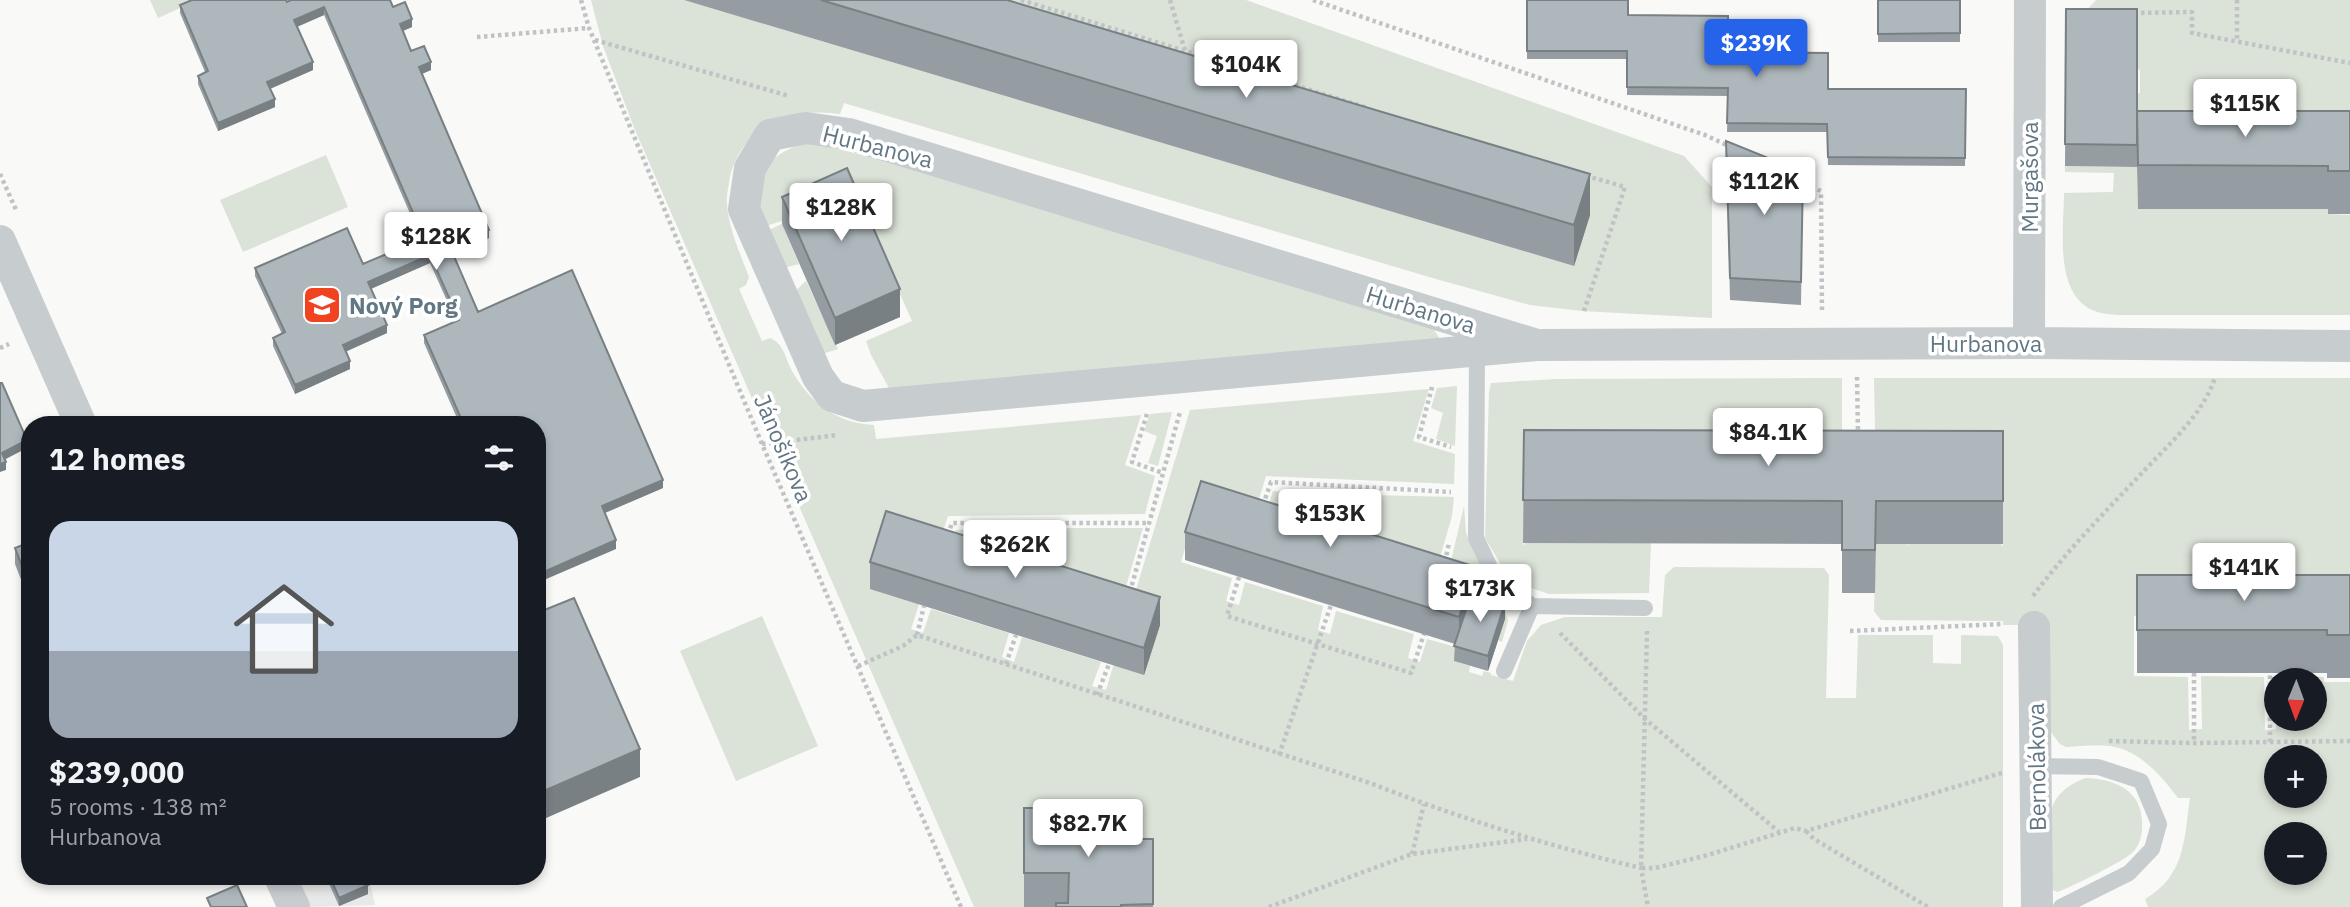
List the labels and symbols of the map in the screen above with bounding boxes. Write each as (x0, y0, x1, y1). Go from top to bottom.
pin: $239K (1707, 20, 1805, 79)
pin: $104K (1197, 41, 1295, 100)
pin: $115K (2196, 80, 2294, 139)
street label: Hurbanova (820, 118, 936, 174)
street label: Murgašova (2014, 121, 2044, 233)
pin: $112K (1715, 158, 1813, 217)
pin: $128K (792, 184, 890, 243)
pin: $128K (387, 212, 485, 272)
street label: Hurbanova (1363, 278, 1479, 340)
school or university icon: Nový Porg (301, 284, 343, 326)
place label: Nový Porg (349, 290, 458, 320)
street label: Hurbanova (1930, 328, 2042, 358)
street label: Jánošíkova (748, 389, 820, 507)
pin: $84.1K (1711, 408, 1825, 468)
pin: $153K (1281, 490, 1379, 549)
pin: $262K (966, 520, 1064, 580)
pin: $141K (2195, 544, 2293, 603)
pin: $173K (1431, 564, 1529, 624)
north arrow (2264, 668, 2328, 732)
street label: Bernolákova (2020, 703, 2052, 831)
pin: $82.7K (1031, 800, 1145, 859)

